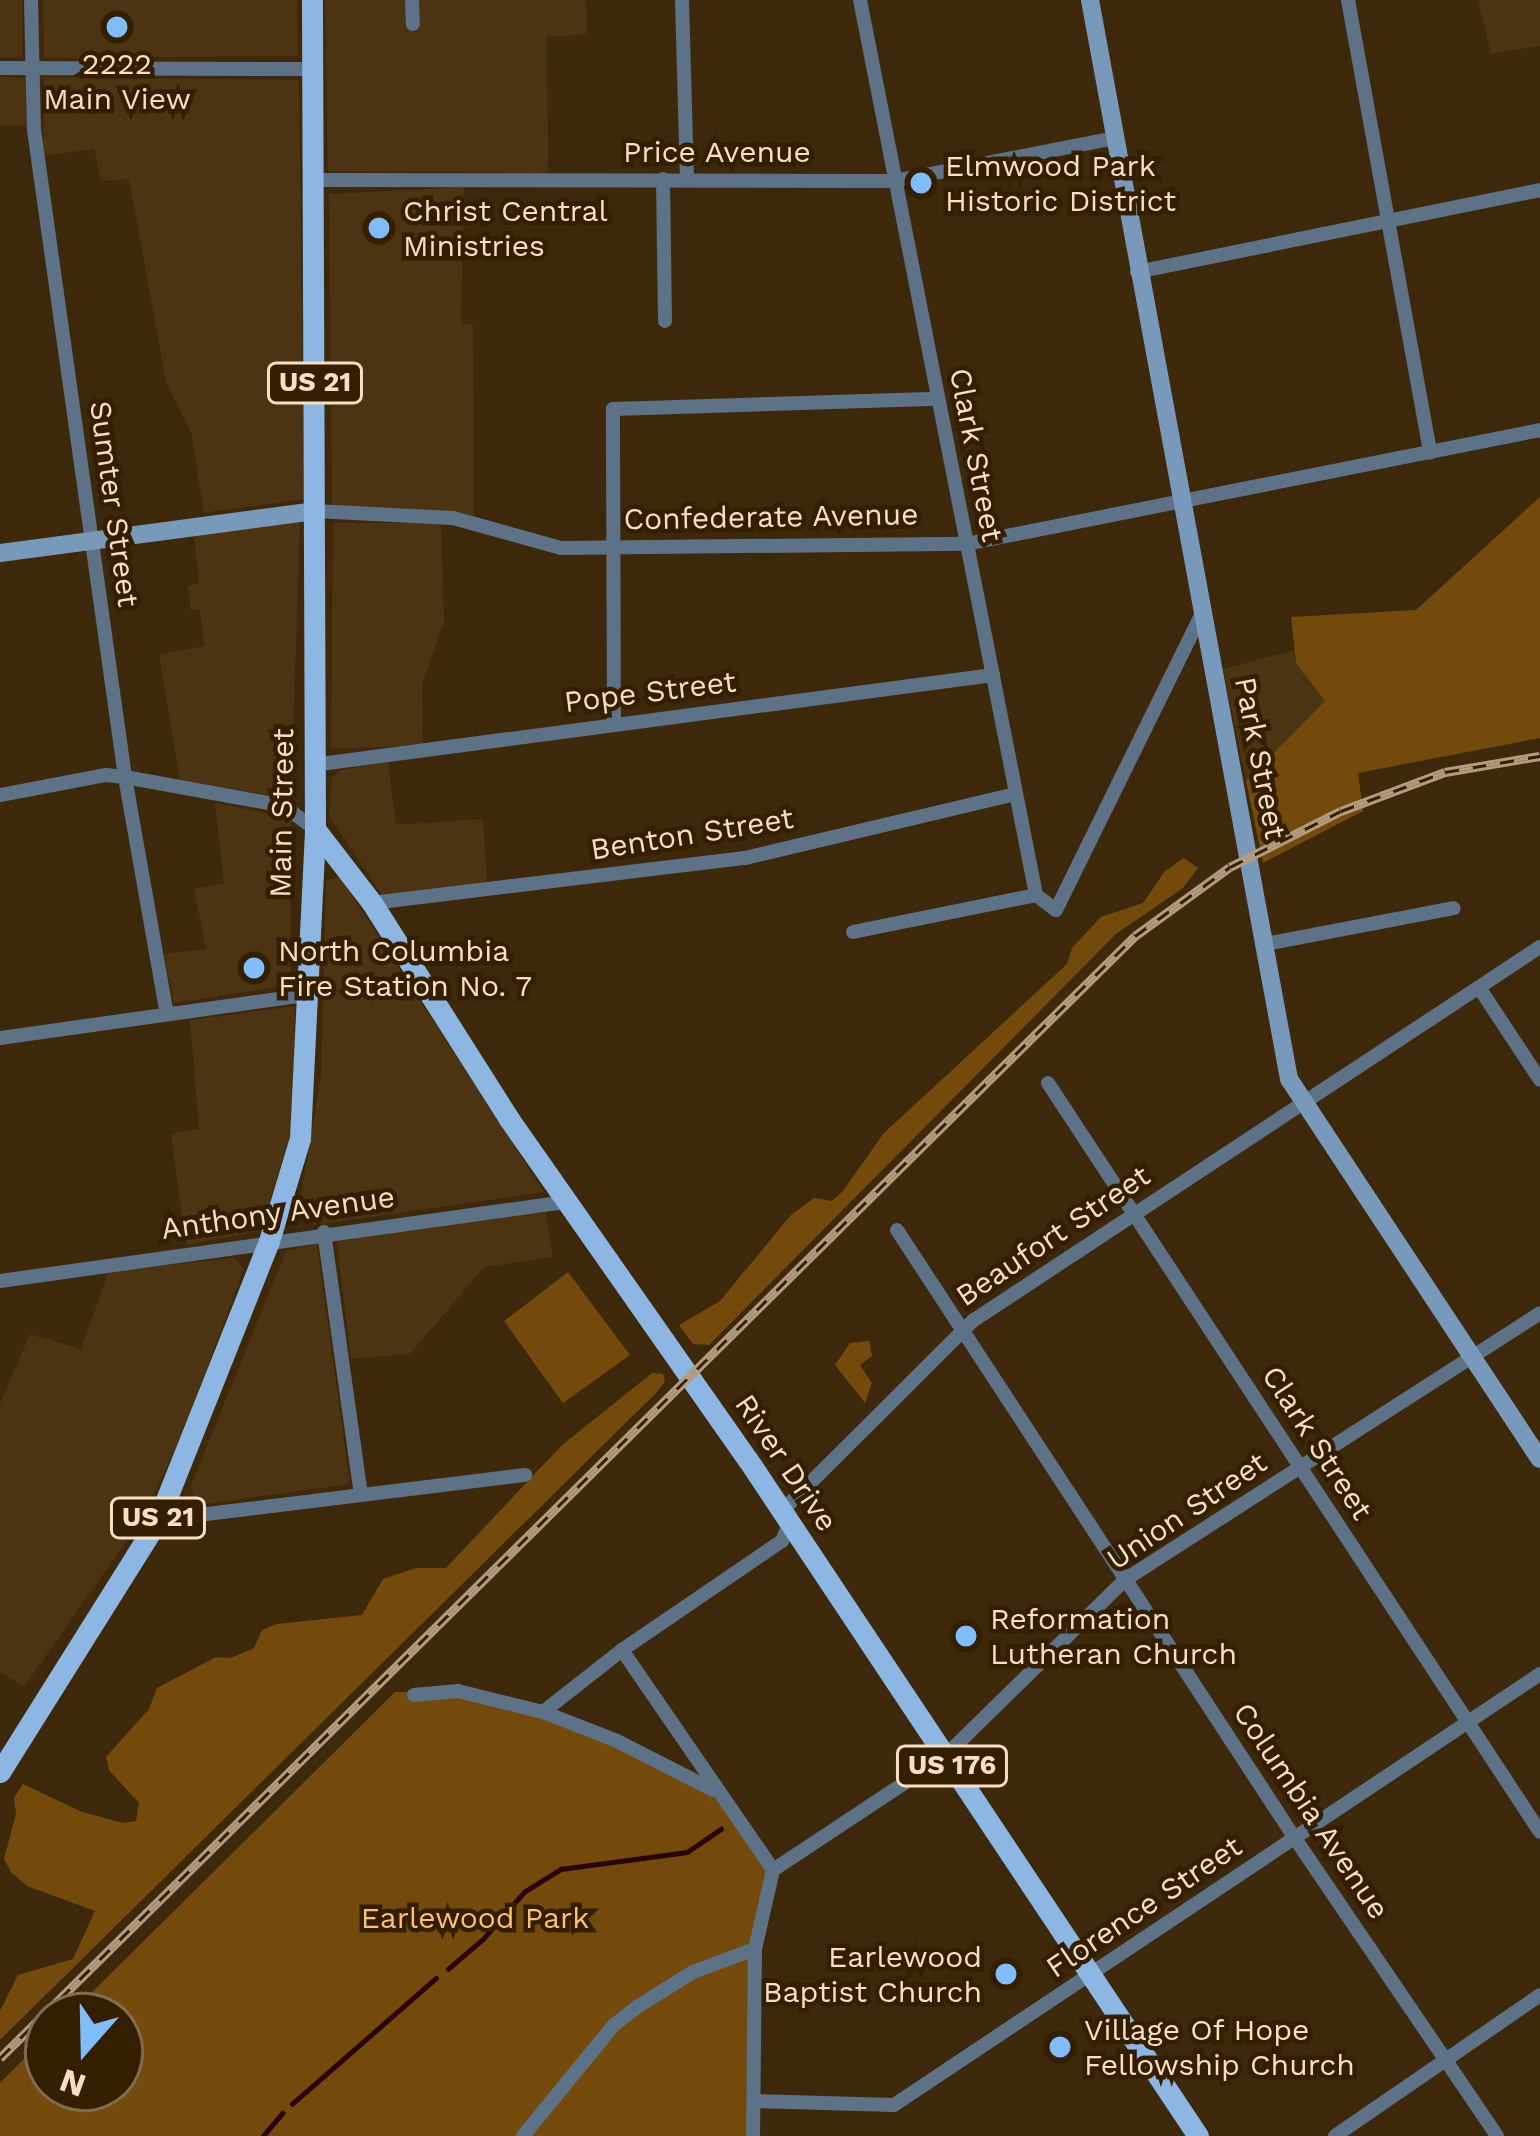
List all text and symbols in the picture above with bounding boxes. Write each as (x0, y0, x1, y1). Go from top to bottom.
marker: 2222 Main View (104, 14, 130, 40)
place label: 2222 Main View (43, 46, 191, 116)
street label: Price Avenue (623, 134, 811, 170)
place label: Elmwood Park Historic District (945, 148, 1176, 219)
marker: Elmwood Park Historic District (908, 170, 934, 196)
place label: Christ Central Ministries (403, 193, 608, 264)
marker: Christ Central Ministries (366, 215, 392, 241)
road number: US 21 (264, 362, 366, 404)
street label: Clark Street (941, 365, 1011, 545)
street label: Sumter Street (82, 398, 146, 610)
street label: Confederate Avenue (623, 496, 919, 538)
street label: Pope Street (562, 664, 738, 720)
street label: Park Street (1227, 674, 1293, 842)
street label: Main Street (263, 728, 301, 898)
street label: Benton Street (588, 800, 796, 868)
place label: North Columbia Fire Station No. 7 (278, 933, 533, 1004)
marker: North Columbia Fire Station No. 7 (241, 955, 267, 981)
street label: Beaufort Street (949, 1158, 1157, 1314)
street label: Anthony Avenue (158, 1179, 398, 1247)
street label: Clark Street (1254, 1359, 1380, 1527)
street label: River Drive (727, 1388, 845, 1538)
street label: Union Street (1100, 1444, 1274, 1578)
road number: US 21 (107, 1497, 209, 1539)
place label: Reformation Lutheran Church (990, 1601, 1237, 1672)
marker: Reformation Lutheran Church (953, 1623, 979, 1649)
street label: Columbia Avenue (1225, 1695, 1397, 1927)
road number: US 176 (895, 1745, 1009, 1787)
street label: Florence Street (1040, 1828, 1248, 1986)
park label: Earlewood Park (361, 1900, 589, 1936)
place label: Earlewood Baptist Church (763, 1939, 982, 2010)
marker: Earlewood Baptist Church (993, 1961, 1019, 1987)
north arrow (24, 1992, 144, 2112)
place label: Village Of Hope Fellowship Church (1084, 2012, 1355, 2082)
marker: Village Of Hope Fellowship Church (1047, 2034, 1073, 2060)
text: N (54, 2061, 91, 2106)

